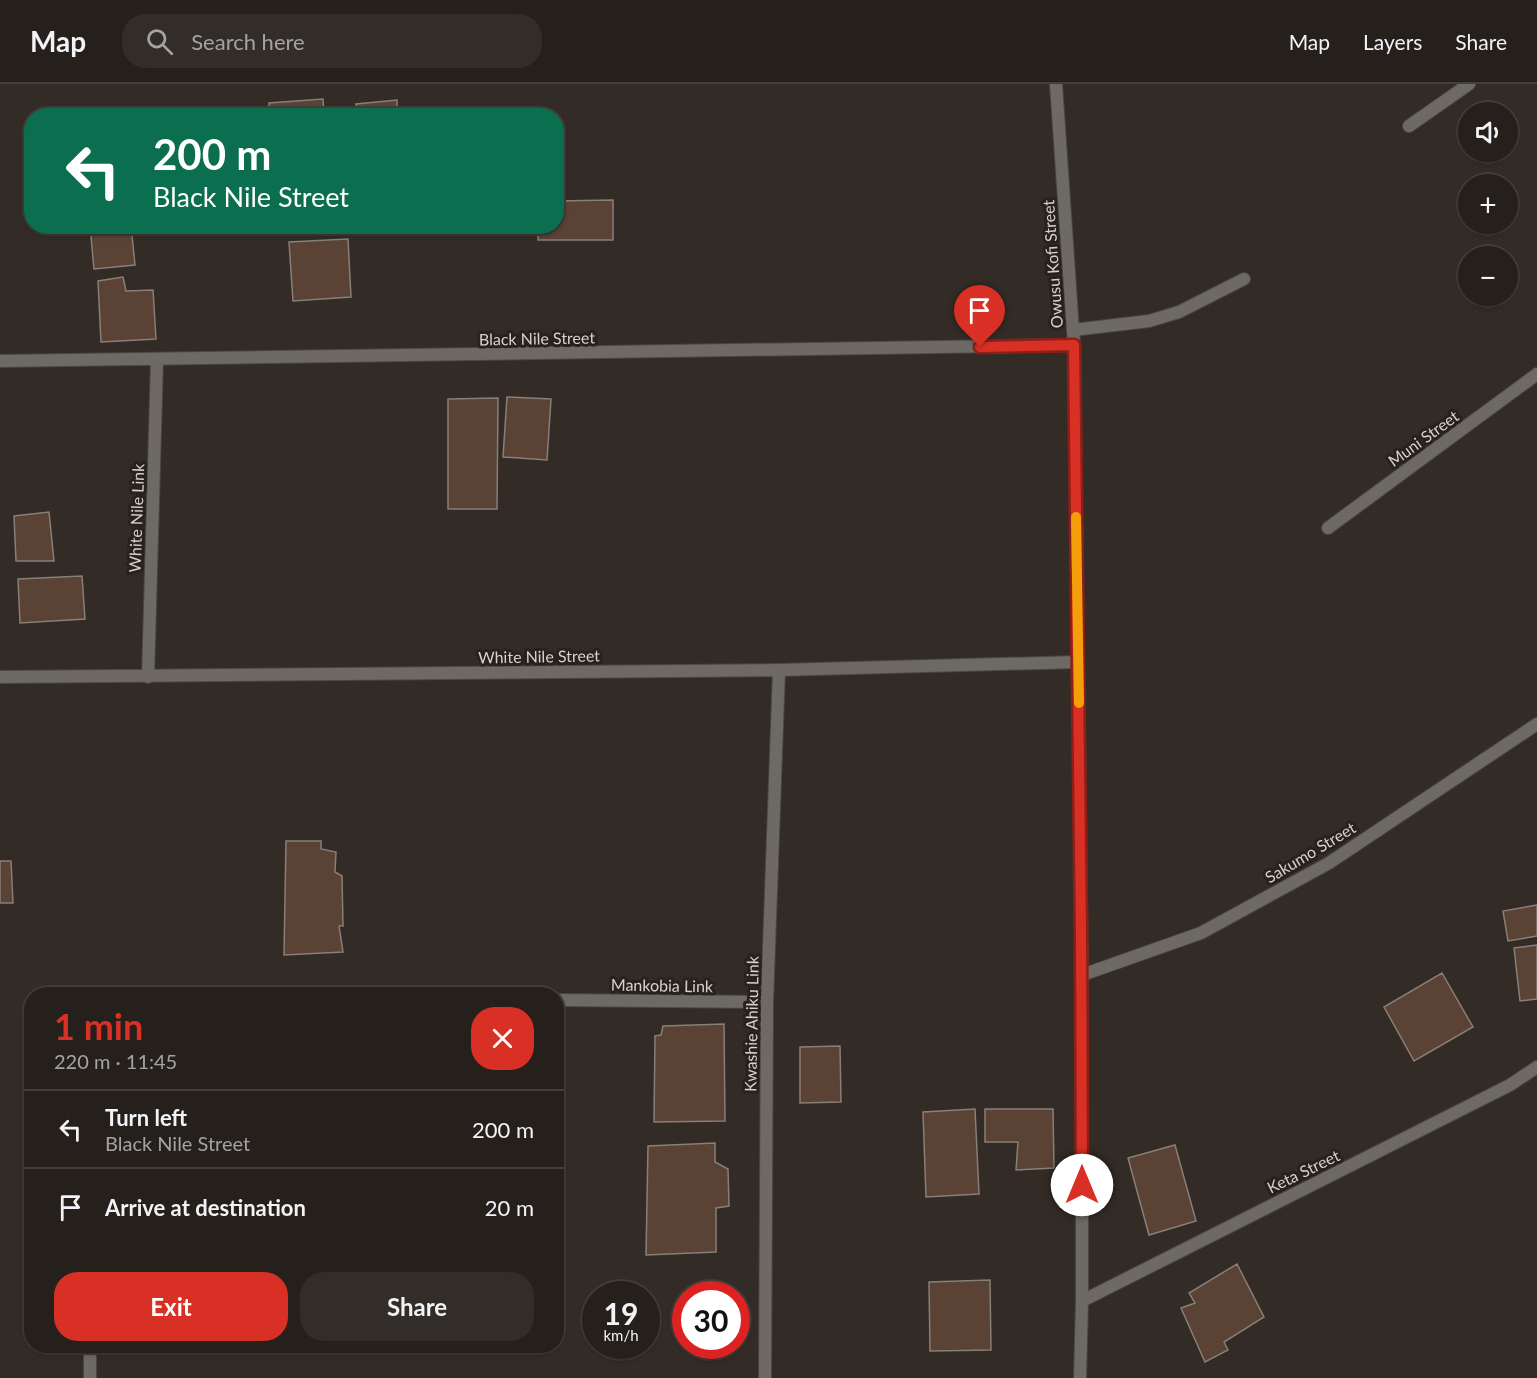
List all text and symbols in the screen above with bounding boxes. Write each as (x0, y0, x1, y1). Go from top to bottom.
search box (122, 14, 542, 68)
text: Map (30, 24, 86, 58)
icon: search (143, 25, 176, 58)
text: Search here (191, 28, 305, 55)
text: Map (1289, 29, 1330, 54)
text: Layers (1363, 29, 1422, 54)
text: Share (1455, 29, 1507, 54)
map controls (1458, 102, 1518, 306)
button: sound (1458, 102, 1518, 162)
text: 200 m (153, 129, 271, 179)
icon: left (54, 132, 132, 210)
button: + (1458, 174, 1518, 234)
text: Black Nile Street (153, 180, 349, 213)
street label: Owusu Kofi Street (1038, 199, 1066, 329)
button: − (1458, 246, 1518, 306)
pin (954, 285, 1005, 347)
icon: arrive (963, 294, 996, 327)
street label: Black Nile Street (479, 327, 595, 349)
street label: Muni Street (1384, 406, 1462, 470)
street label: White Nile Link (125, 462, 147, 573)
street label: White Nile Street (478, 645, 600, 667)
street label: Sakumo Street (1261, 817, 1359, 886)
street label: Kwashie Ahiku Link (740, 955, 762, 1092)
street label: Mankobia Link (611, 975, 714, 995)
text: 1 min (54, 1004, 143, 1048)
button: close (471, 1007, 534, 1070)
text: 220 m · 11:45 (54, 1049, 177, 1073)
text: Turn left (105, 1104, 187, 1131)
icon: left (54, 1113, 87, 1146)
text: 200 m (472, 1116, 534, 1143)
text: Black Nile Street (105, 1131, 250, 1155)
street label: Keta Street (1264, 1145, 1343, 1197)
position arrow (1050, 1153, 1114, 1217)
icon: arrive (54, 1191, 87, 1224)
text: Arrive at destination (105, 1194, 306, 1221)
text: 20 m (485, 1194, 534, 1221)
button: Exit (54, 1272, 288, 1341)
button: Share (300, 1272, 534, 1341)
speed limit sign: 30 (672, 1281, 750, 1359)
text: 19 (604, 1295, 638, 1331)
text: km/h (603, 1326, 639, 1344)

